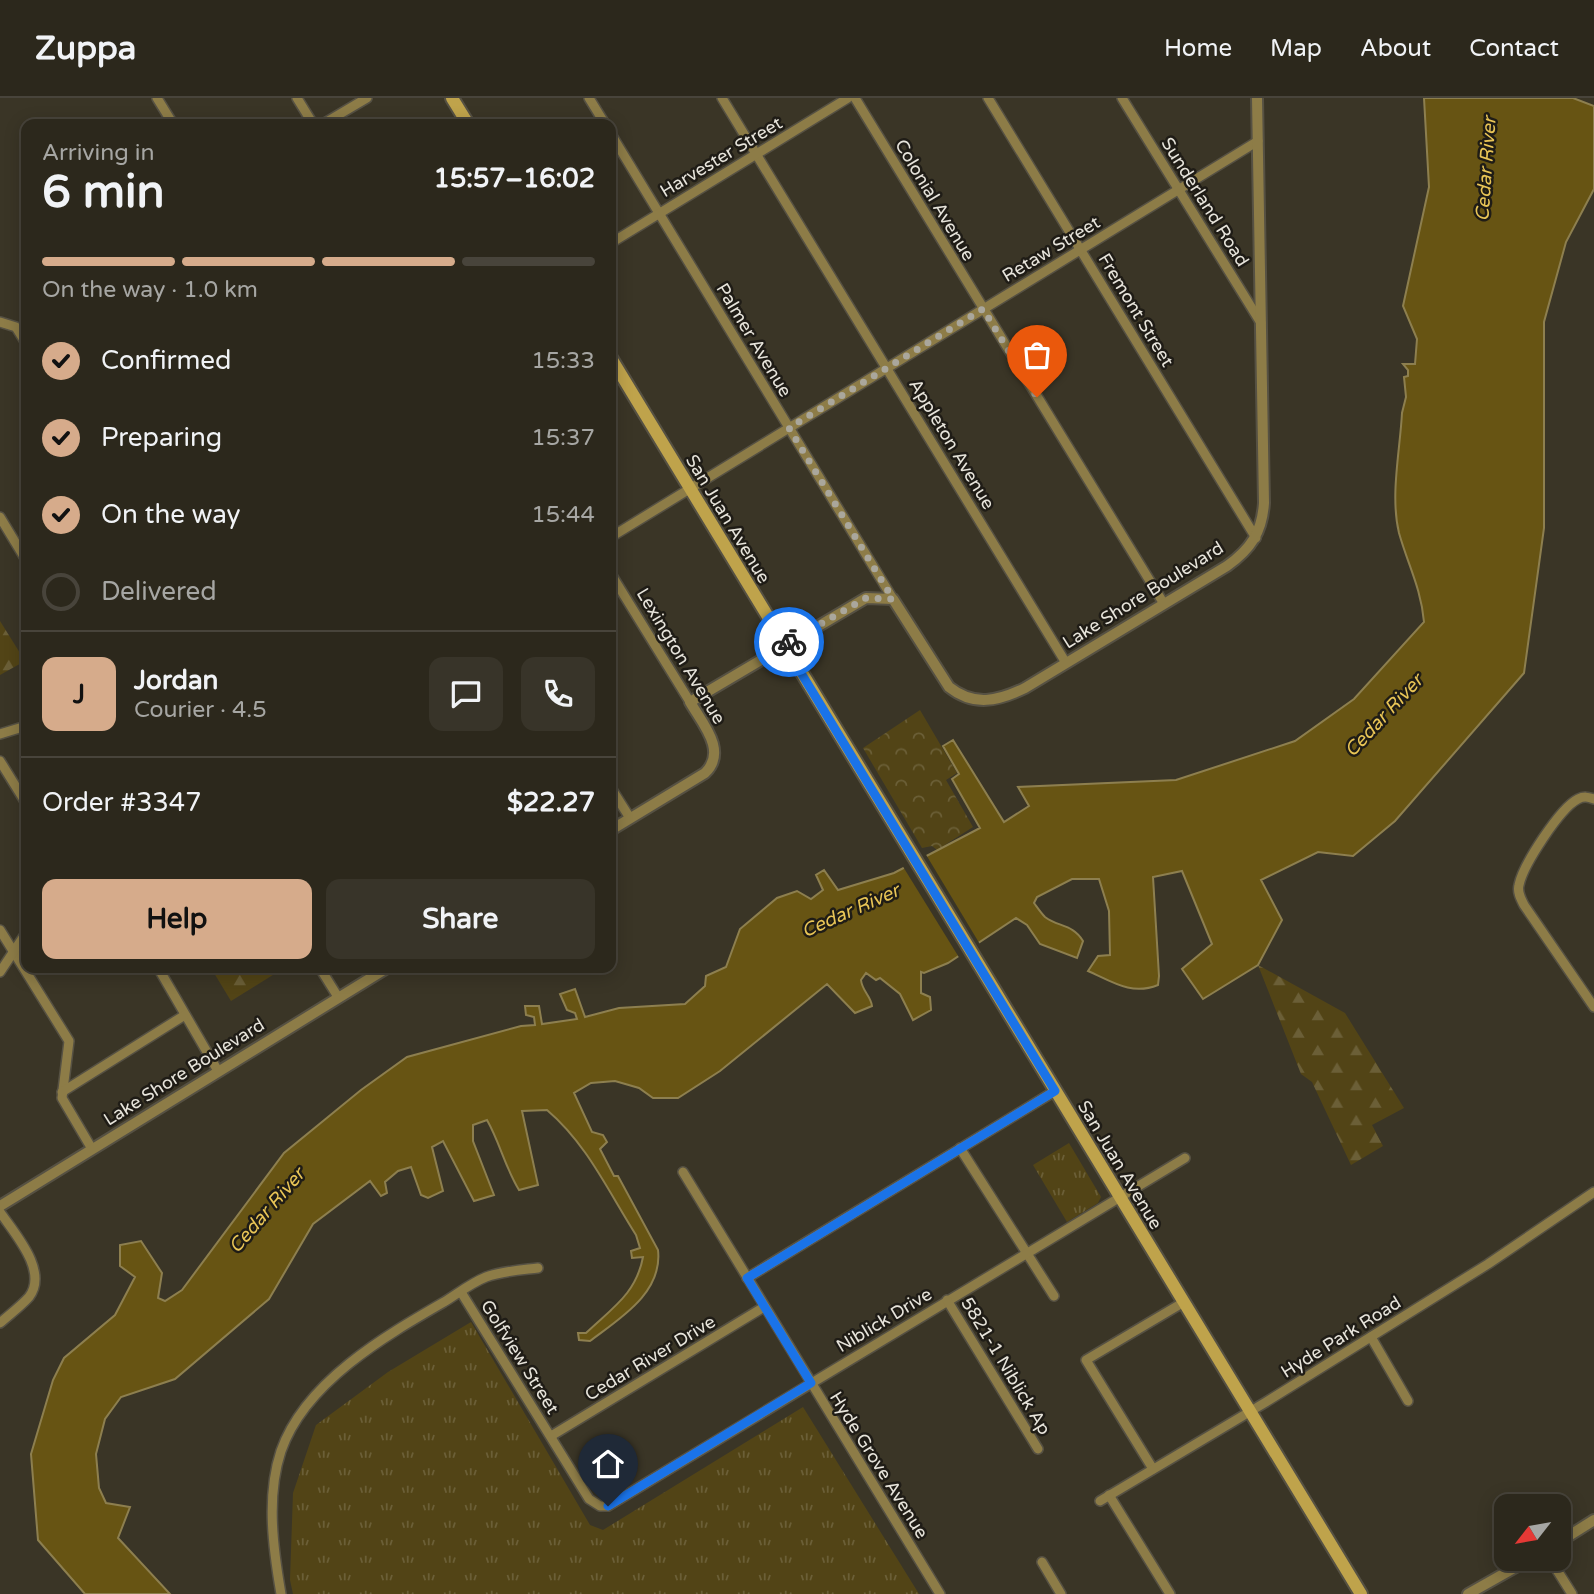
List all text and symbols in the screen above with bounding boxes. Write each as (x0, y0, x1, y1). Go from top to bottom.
text: Zuppa (35, 29, 136, 68)
text: Home (1164, 34, 1232, 63)
text: Map (1270, 34, 1322, 63)
text: About (1360, 34, 1431, 63)
text: Contact (1469, 34, 1559, 63)
street label: Harvester Street (656, 112, 786, 202)
water label: Cedar River (1471, 113, 1501, 222)
street label: Sunderland Road (1156, 133, 1254, 271)
street label: Colonial Avenue (890, 135, 980, 265)
text: Arriving in (42, 139, 155, 167)
text: 15:57–16:02 (434, 163, 595, 194)
text: 6 min (42, 165, 165, 220)
street label: Retaw Street (998, 211, 1104, 287)
street label: Fremont Street (1093, 249, 1179, 371)
text: On the way · 1.0 km (42, 276, 258, 304)
street label: Palmer Avenue (711, 279, 797, 401)
pin (1007, 325, 1067, 397)
icon: bag (1018, 336, 1056, 374)
icon: check (42, 342, 80, 380)
text: Confirmed (101, 345, 231, 376)
text: 15:33 (531, 347, 595, 375)
street label: Appleton Avenue (904, 375, 1000, 513)
icon: check (42, 419, 80, 457)
text: Preparing (101, 422, 222, 453)
text: 15:37 (531, 424, 595, 452)
street label: San Juan Avenue (681, 451, 775, 587)
icon: check (42, 496, 80, 534)
text: On the way (101, 499, 241, 530)
text: 15:44 (531, 501, 595, 529)
street label: Lake Shore Boulevard (1058, 536, 1228, 654)
text: Delivered (101, 576, 217, 607)
street label: Lexington Avenue (632, 584, 730, 728)
courier (754, 607, 824, 677)
icon: bike (770, 623, 808, 661)
button: chat (429, 657, 503, 731)
button: phone (521, 657, 595, 731)
text: Jordan (134, 665, 218, 696)
water label: Cedar River (1340, 668, 1429, 762)
text: J (73, 679, 85, 710)
text: Courier · 4.5 (134, 696, 267, 724)
text: Order #3347 (42, 787, 202, 818)
text: $22.27 (507, 787, 595, 818)
water label: Cedar River (798, 878, 905, 942)
button: Help (42, 879, 312, 959)
button: Share (326, 879, 595, 959)
street label: Lake Shore Boulevard (99, 1013, 269, 1131)
street label: San Juan Avenue (1073, 1097, 1167, 1233)
water label: Cedar River (224, 1162, 311, 1257)
street label: Niblick Drive (832, 1283, 936, 1357)
street label: Hyde Park Road (1277, 1291, 1405, 1383)
street label: 5821-1 Niblick Ap (956, 1293, 1056, 1439)
street label: Golfview Street (476, 1296, 564, 1418)
street label: Cedar River Drive (581, 1310, 719, 1406)
street label: Hyde Grove Avenue (825, 1388, 933, 1542)
pin (578, 1434, 638, 1506)
icon: home (589, 1445, 627, 1483)
north arrow (1494, 1494, 1572, 1572)
map controls (1494, 1494, 1571, 1571)

